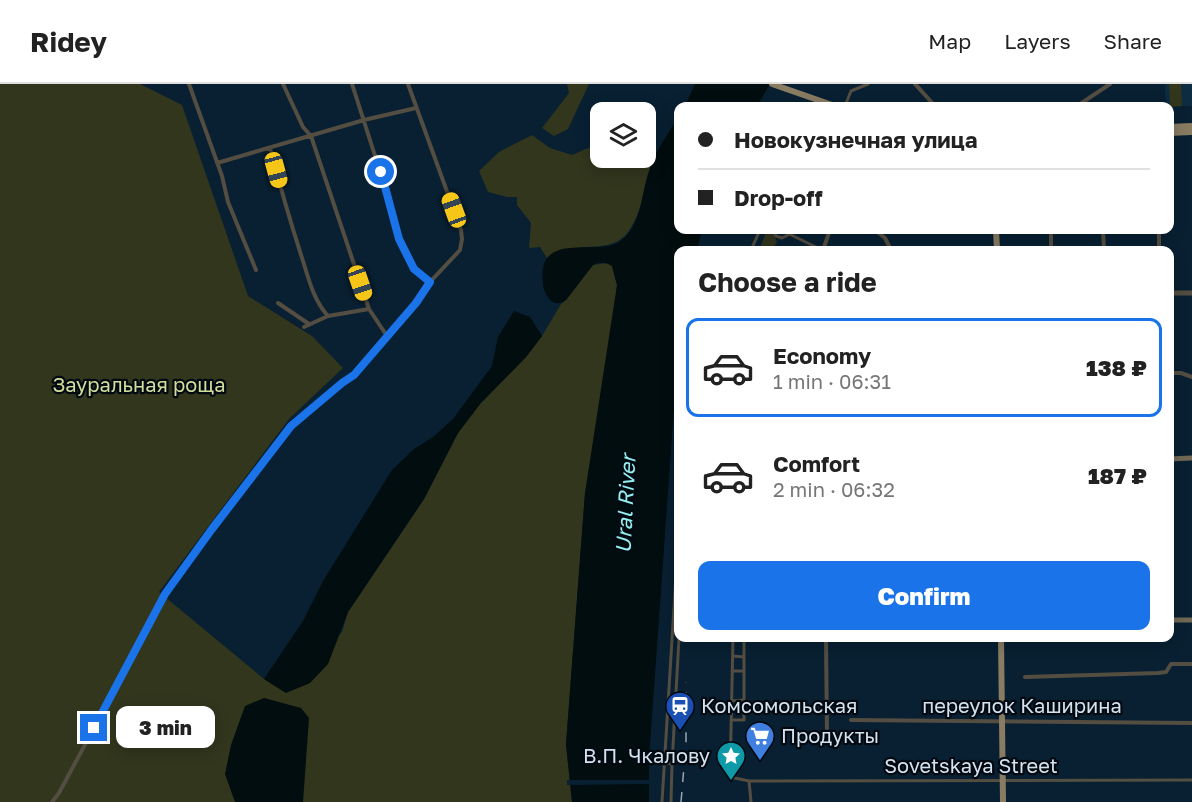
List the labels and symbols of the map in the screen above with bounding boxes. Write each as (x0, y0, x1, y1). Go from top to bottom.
car (263, 150, 289, 190)
route start (367, 158, 394, 185)
car (439, 190, 469, 230)
car (346, 263, 374, 303)
park label: Зауральная роща (52, 372, 226, 396)
water label: Ural River (609, 451, 641, 554)
station icon: Комсомольская (664, 690, 696, 732)
place label: Комсомольская (701, 693, 857, 717)
street label: переулок Каширина (922, 693, 1122, 717)
callout: 3 min (115, 707, 214, 749)
route end (80, 714, 107, 741)
supermarket icon: Продукты (744, 720, 776, 762)
place label: Продукты (781, 723, 879, 747)
place icon: В.П. Чкалову (715, 740, 747, 782)
place label: В.П. Чкалову (583, 743, 710, 767)
street label: Sovetskaya Street (884, 753, 1058, 777)

